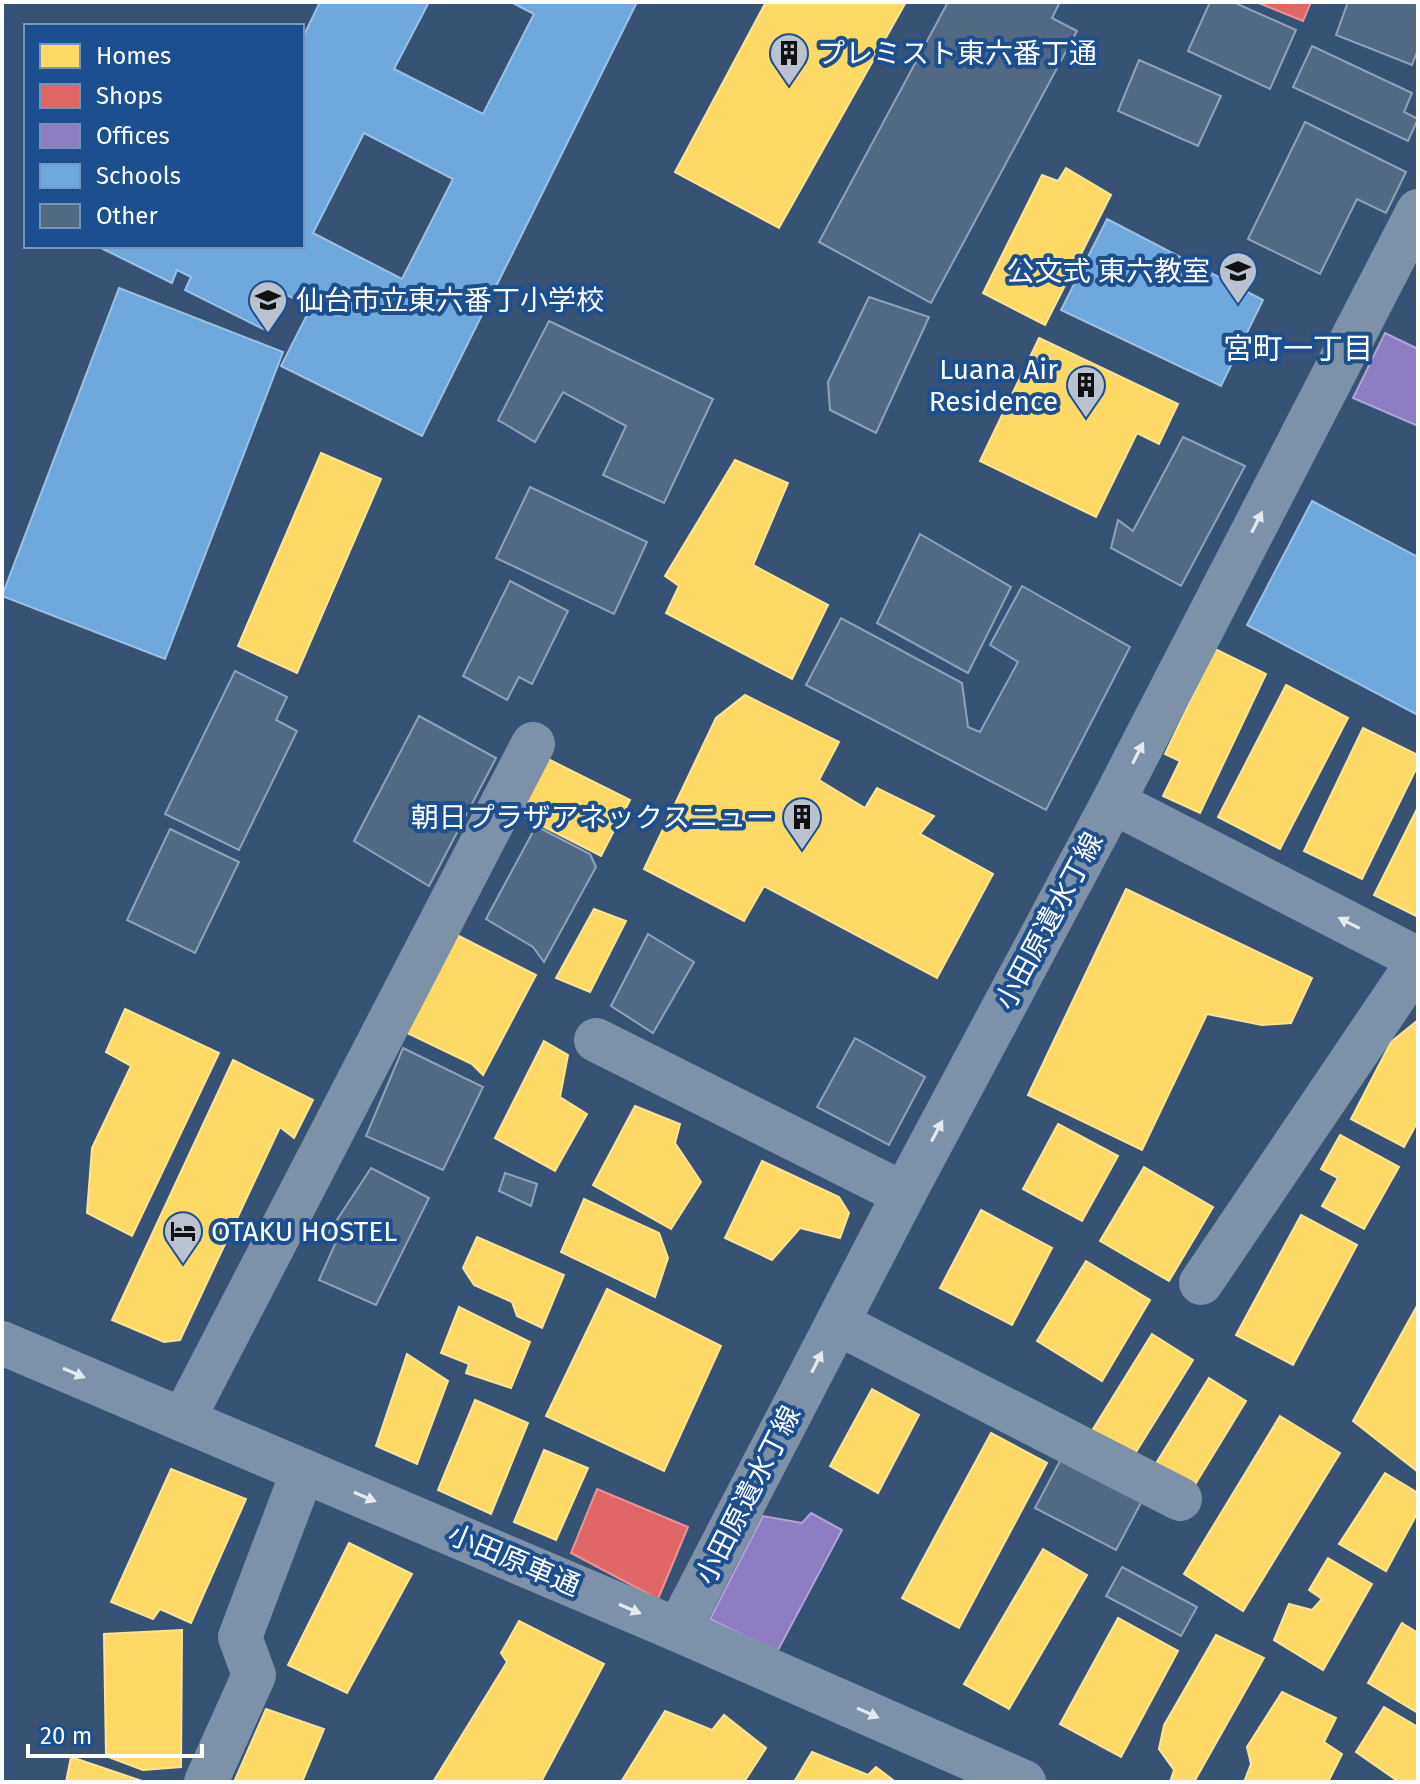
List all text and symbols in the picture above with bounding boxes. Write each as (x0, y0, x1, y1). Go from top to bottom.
legend (24, 24, 304, 248)
building icon: プレミスト東六番丁通 (768, 32, 810, 87)
place label: プレミスト東六番丁通 (817, 37, 1097, 70)
text: Homes (96, 42, 171, 70)
text: Shops (96, 82, 163, 110)
text: Offices (96, 122, 170, 150)
text: Schools (96, 162, 181, 190)
text: Other (96, 202, 158, 230)
school or university icon: 公文式 東六教室 (1217, 250, 1259, 305)
place label: 公文式 東六教室 (1007, 255, 1210, 288)
school or university icon: 仙台市立東六番丁小学校 (247, 279, 289, 334)
place label: 仙台市立東六番丁小学校 (296, 284, 604, 317)
district label: 宮町一丁目 (1223, 331, 1373, 367)
place label: Luana Air Residence (929, 353, 1058, 418)
building icon: Luana Air Residence (1065, 364, 1107, 419)
one-way arrow (1251, 511, 1264, 534)
one-way arrow (1131, 742, 1144, 765)
building icon: 朝日プラザアネックスニュー (781, 796, 823, 851)
place label: 朝日プラザアネックスニュー (411, 801, 774, 834)
street label: 小田原遺水丁線 (988, 827, 1110, 1015)
one-way arrow (1337, 917, 1360, 930)
one-way arrow (930, 1120, 944, 1142)
hotel icon: OTAKU HOSTEL (162, 1210, 204, 1265)
place label: OTAKU HOSTEL (211, 1215, 397, 1248)
one-way arrow (810, 1350, 824, 1373)
one-way arrow (62, 1367, 86, 1380)
street label: 小田原遺水丁線 (689, 1400, 807, 1590)
one-way arrow (353, 1491, 377, 1504)
street label: 小田原車通 (443, 1517, 585, 1603)
one-way arrow (618, 1603, 642, 1616)
one-way arrow (856, 1707, 880, 1720)
scale bar (28, 1708, 202, 1758)
text: 20 m (40, 1722, 92, 1750)

